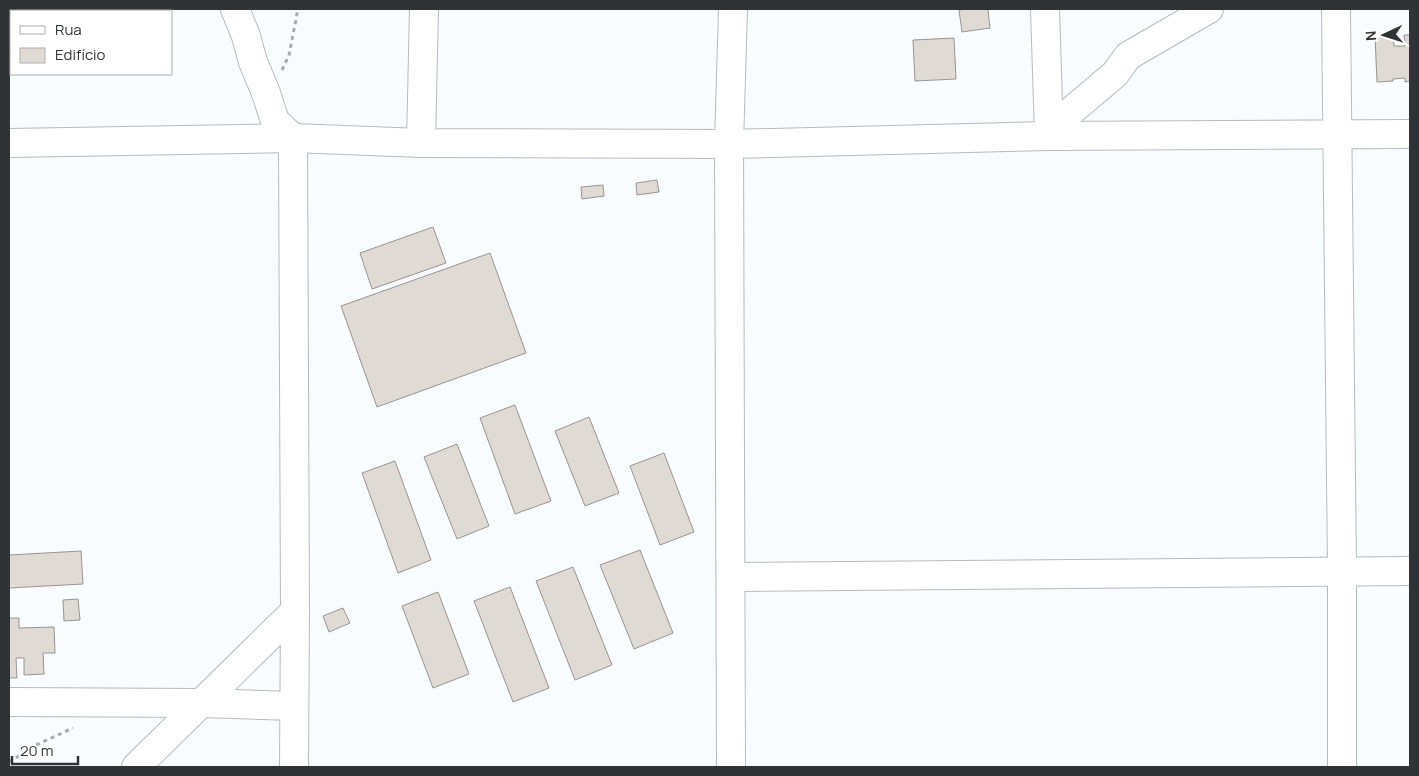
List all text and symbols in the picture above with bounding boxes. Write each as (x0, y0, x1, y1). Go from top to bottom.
legend (10, 10, 172, 75)
north arrow (1359, 10, 1409, 60)
text: Rua (55, 19, 82, 40)
text: N (1361, 30, 1380, 42)
text: Edifício (55, 44, 106, 65)
scale bar (12, 734, 79, 766)
text: 20 m (20, 740, 53, 761)

